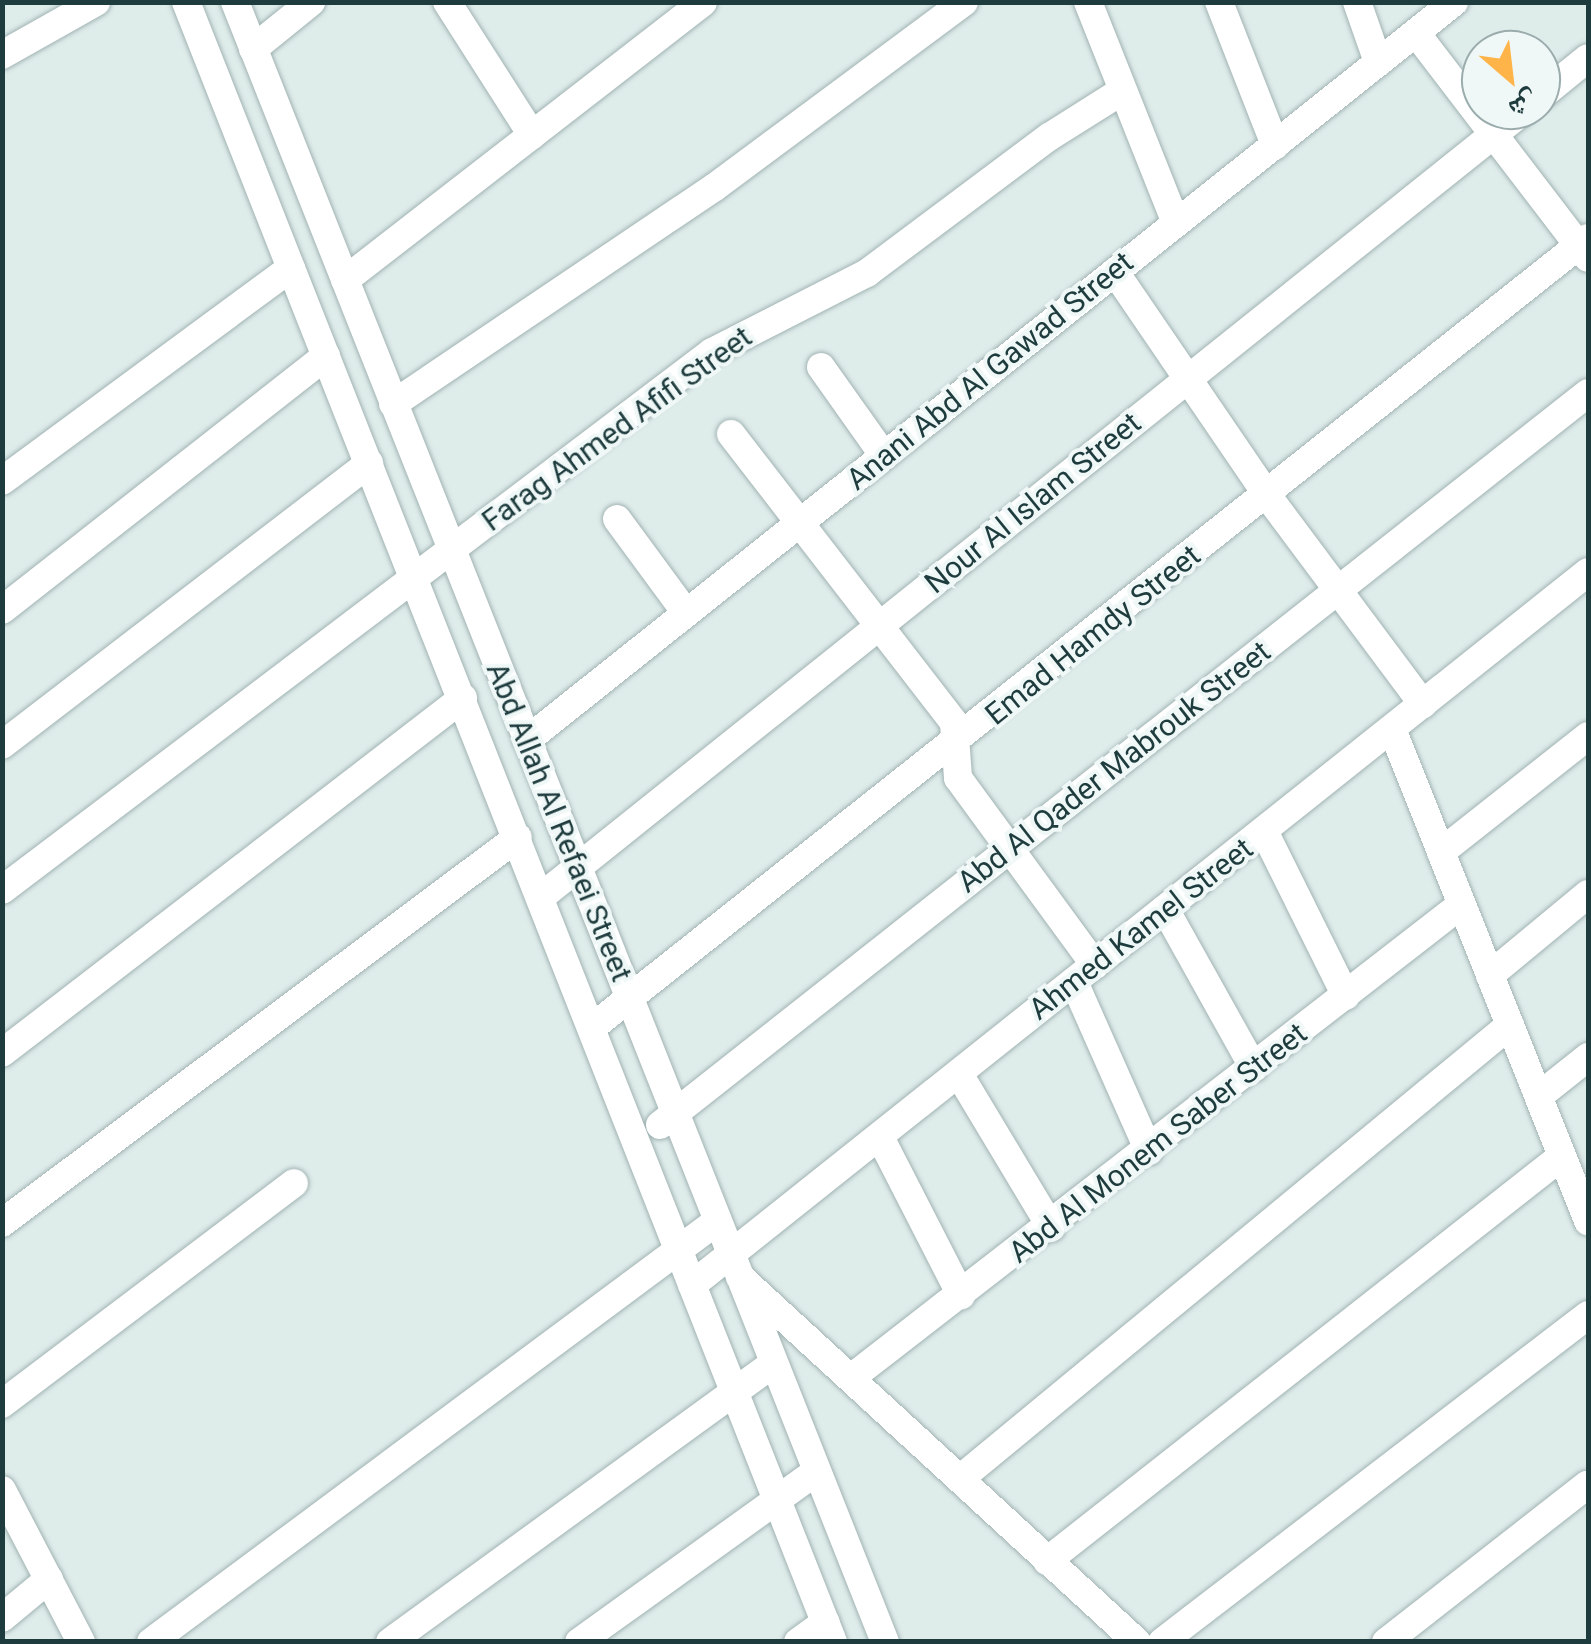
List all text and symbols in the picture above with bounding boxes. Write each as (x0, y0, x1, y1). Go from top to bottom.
north arrow (1461, 30, 1561, 130)
text: ش (1504, 84, 1545, 127)
street label: Anani Abd Al Gawad Street (840, 244, 1140, 498)
street label: Farag Ahmed Afifi Street (475, 319, 759, 539)
street label: Nour Al Islam Street (918, 405, 1148, 601)
street label: Emad Hamdy Street (978, 537, 1208, 733)
street label: Abd Al Qader Mabrouk Street (950, 634, 1278, 900)
street label: Abd Allah Al Refaei Street (479, 657, 639, 987)
street label: Ahmed Kamel Street (1022, 830, 1260, 1028)
street label: Abd Al Monem Saber Street (1002, 1015, 1314, 1271)

